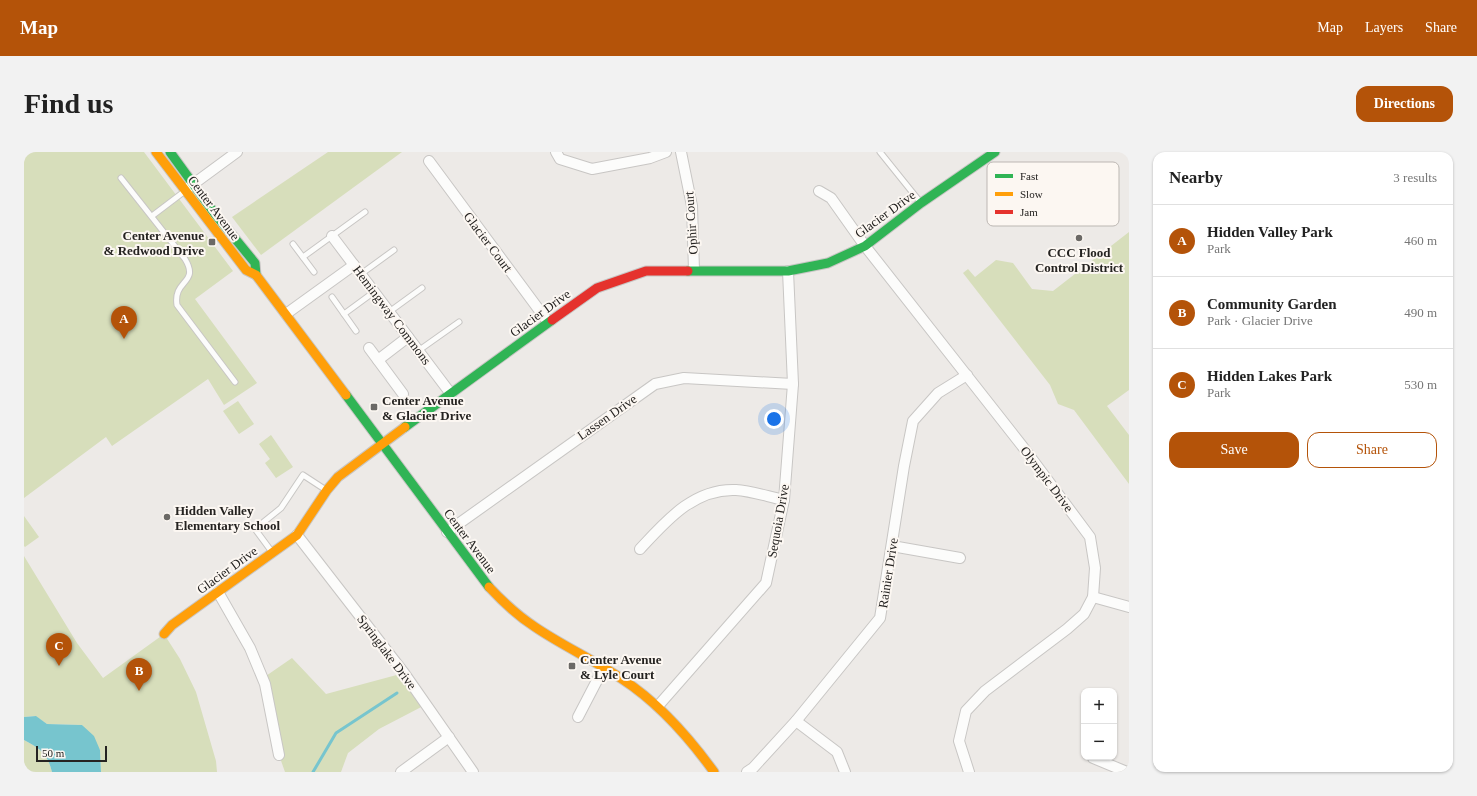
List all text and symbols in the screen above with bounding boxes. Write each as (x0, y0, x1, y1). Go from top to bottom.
text: Map (20, 17, 58, 38)
text: Map (1317, 20, 1343, 35)
text: Layers (1365, 20, 1403, 35)
text: Share (1425, 20, 1457, 35)
button: Directions (1356, 86, 1453, 122)
text: Find us (24, 88, 114, 119)
legend (987, 162, 1119, 226)
text: Nearby (1169, 168, 1223, 187)
text: Fast (1020, 170, 1038, 182)
text: 3 results (1393, 170, 1437, 185)
street label: Center Avenue (185, 173, 243, 243)
street label: Glacier Drive (852, 187, 918, 241)
text: Slow (1020, 188, 1043, 200)
street label: Ophir Court (681, 191, 701, 255)
text: Jam (1020, 206, 1038, 218)
street label: Glacier Court (461, 209, 516, 275)
text: Hidden Valley Park (1207, 224, 1333, 240)
place label: Center Avenue & Redwood Drive (104, 228, 204, 258)
marker: CCC Flood Control District (1074, 233, 1084, 243)
text: A (1177, 233, 1187, 248)
text: 460 m (1404, 233, 1437, 248)
marker: Center Avenue & Redwood Drive (207, 237, 217, 247)
text: Park (1207, 241, 1231, 256)
place label: CCC Flood Control District (1035, 245, 1124, 275)
street label: Hemingway Commons (350, 262, 434, 368)
street label: Glacier Drive (507, 286, 573, 340)
text: Community Garden (1207, 296, 1337, 312)
text: B (1178, 305, 1186, 320)
text: 490 m (1404, 305, 1437, 320)
pin: A (111, 306, 137, 339)
text: Park · Glacier Drive (1207, 313, 1313, 328)
text: Hidden Lakes Park (1207, 368, 1332, 384)
text: C (1177, 377, 1187, 392)
text: 530 m (1404, 377, 1437, 392)
text: Park (1207, 385, 1231, 400)
street label: Lassen Drive (574, 391, 640, 443)
place label: Center Avenue & Glacier Drive (382, 393, 472, 423)
marker: Center Avenue & Glacier Drive (369, 402, 379, 412)
your location (764, 409, 784, 429)
button: Save (1169, 432, 1299, 468)
button: Share (1307, 432, 1437, 468)
street label: Olympic Drive (1017, 443, 1077, 515)
street label: Sequoia Drive (764, 483, 792, 559)
place label: Hidden Valley Elementary School (175, 503, 280, 533)
street label: Center Avenue (441, 506, 499, 576)
marker: Hidden Valley Elementary School (162, 512, 172, 522)
street label: Rainier Drive (875, 536, 901, 609)
street label: Glacier Drive (194, 543, 260, 597)
street label: Springlake Drive (354, 612, 420, 692)
pin: C (46, 633, 72, 666)
place label: Center Avenue & Lyle Court (580, 652, 662, 682)
pin: B (126, 658, 152, 691)
marker: Center Avenue & Lyle Court (567, 661, 577, 671)
map controls (1081, 688, 1117, 760)
button: + (1081, 688, 1117, 724)
button: − (1081, 724, 1117, 760)
scale bar (36, 744, 107, 763)
text: 50 m (42, 747, 64, 759)

